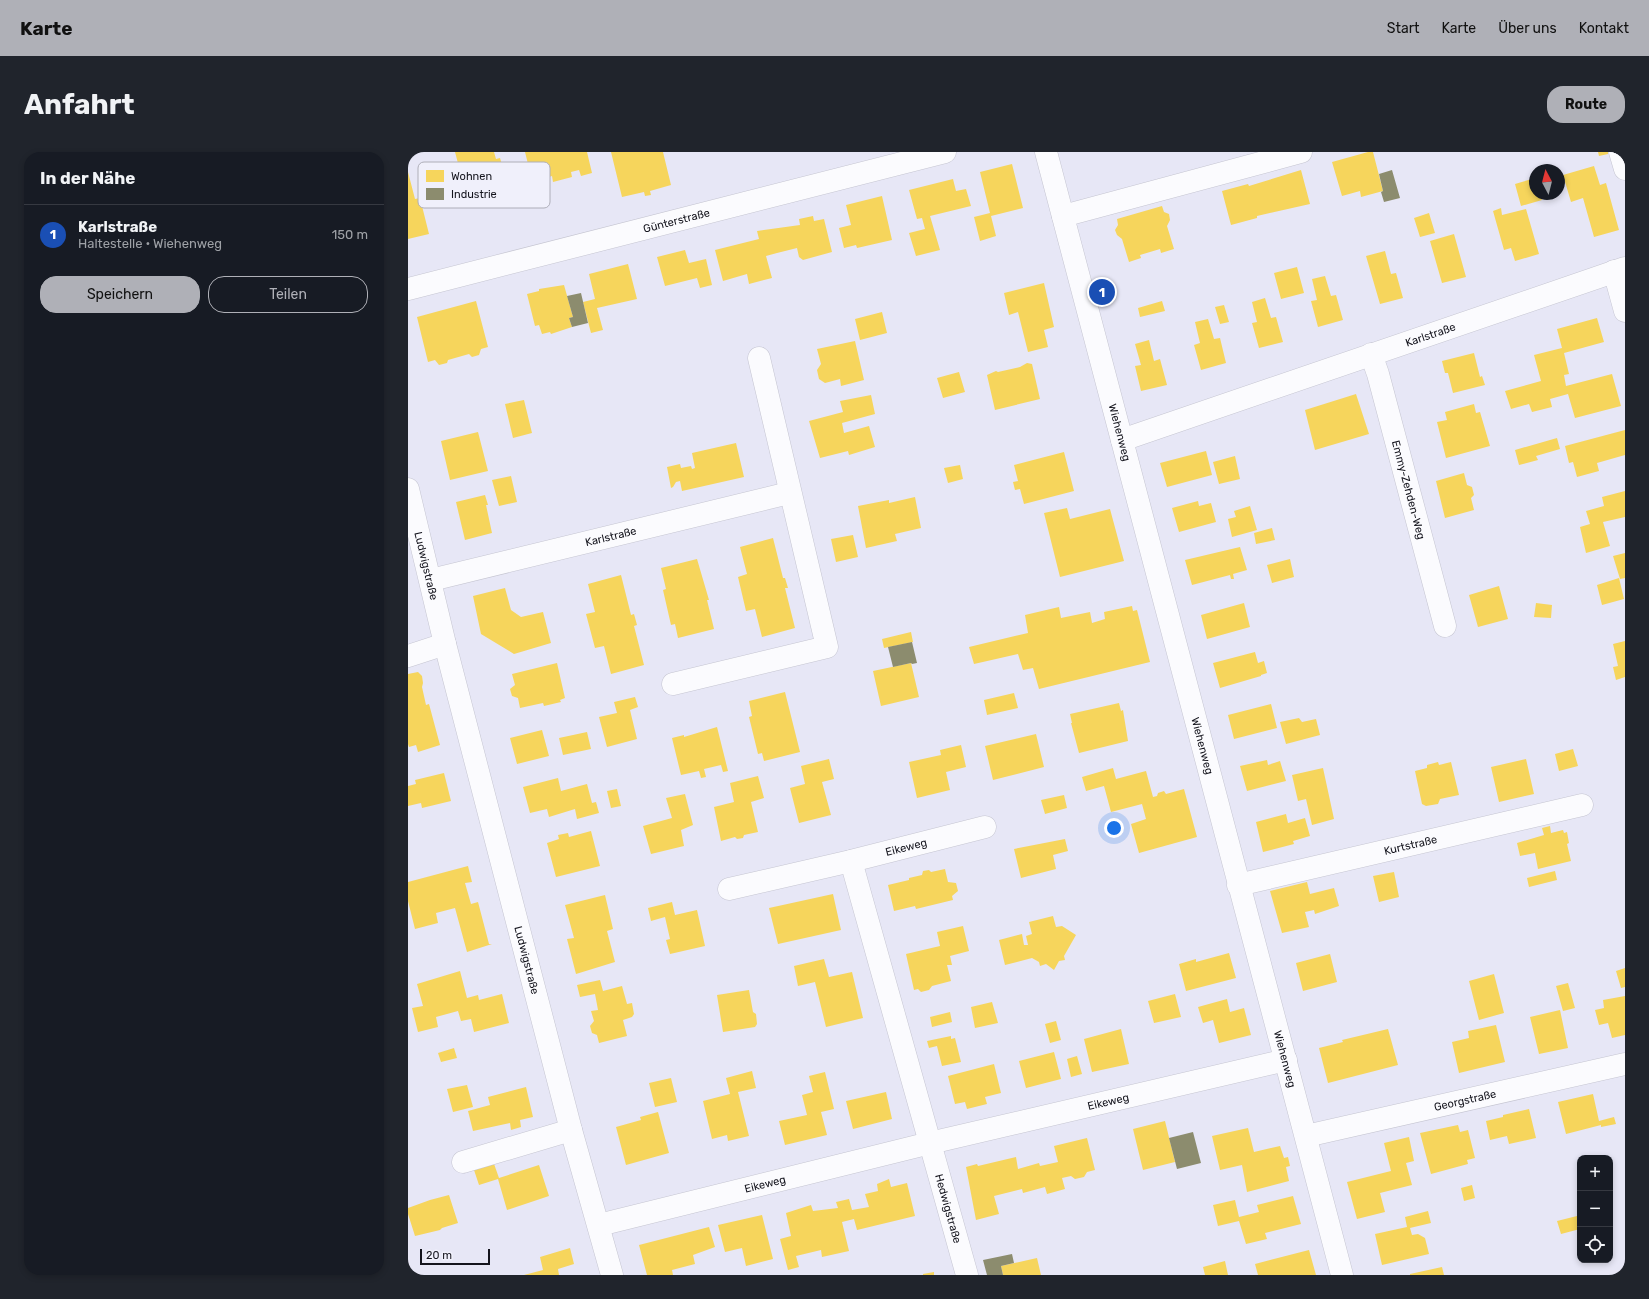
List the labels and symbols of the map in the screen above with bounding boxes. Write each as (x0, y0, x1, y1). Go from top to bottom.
legend (418, 162, 550, 208)
north arrow (1529, 164, 1565, 200)
text: Wohnen (451, 170, 492, 183)
text: Industrie (451, 188, 497, 201)
street label: Günterstraße (642, 206, 711, 236)
pin: 1 (1089, 277, 1115, 307)
street label: Karlstraße (1404, 320, 1457, 350)
street label: Wiehenweg (1106, 403, 1133, 463)
street label: Emmy-Zehden-Weg (1389, 439, 1428, 541)
street label: Karlstraße (584, 524, 638, 549)
street label: Ludwigstraße (411, 530, 440, 602)
street label: Wiehenweg (1188, 716, 1216, 776)
your location (1104, 818, 1124, 838)
street label: Kurtstraße (1383, 833, 1438, 858)
street label: Eikeweg (884, 836, 928, 859)
street label: Ludwigstraße (511, 925, 542, 996)
street label: Wiehenweg (1271, 1029, 1298, 1089)
street label: Georgstraße (1433, 1087, 1497, 1114)
street label: Eikeweg (1086, 1091, 1130, 1113)
street label: Eikeweg (743, 1173, 787, 1196)
street label: Hedwigstraße (932, 1173, 964, 1245)
scale bar (420, 1247, 490, 1266)

